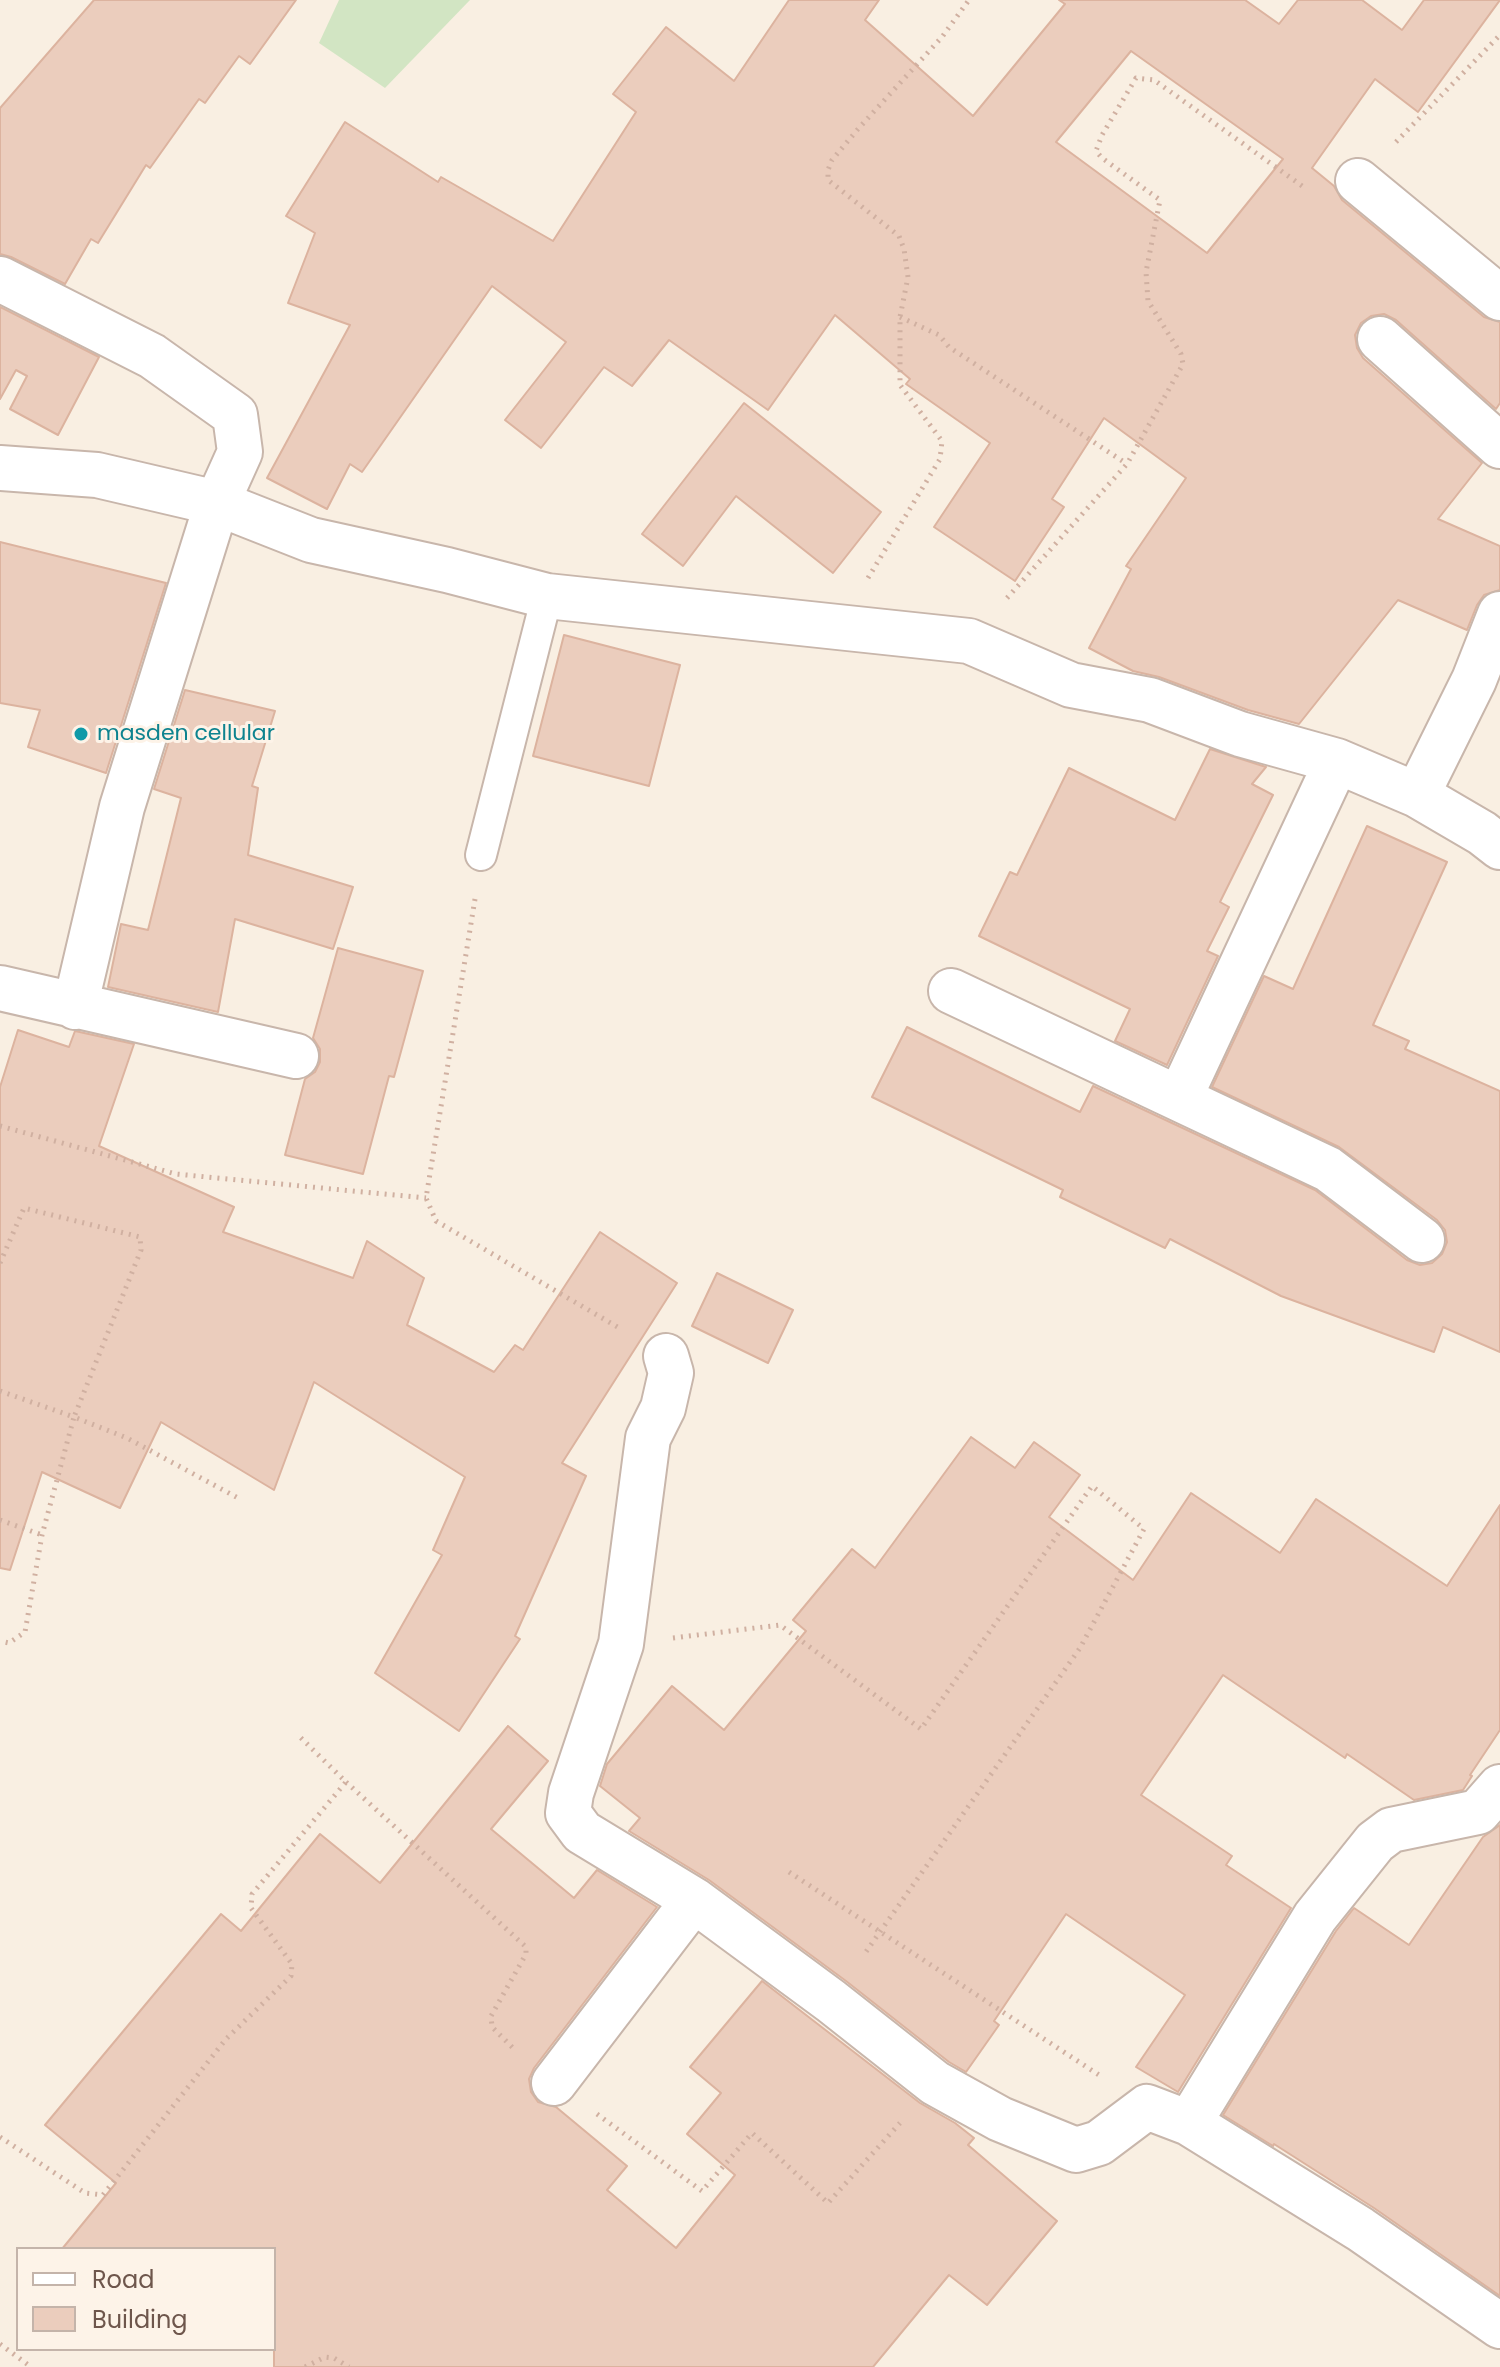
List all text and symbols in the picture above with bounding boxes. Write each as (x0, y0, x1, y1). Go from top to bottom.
place label: masden cellular (97, 721, 275, 747)
marker: masden cellular (72, 725, 90, 743)
legend (16, 2247, 276, 2351)
text: Road (92, 2263, 154, 2296)
text: Building (92, 2303, 188, 2336)

